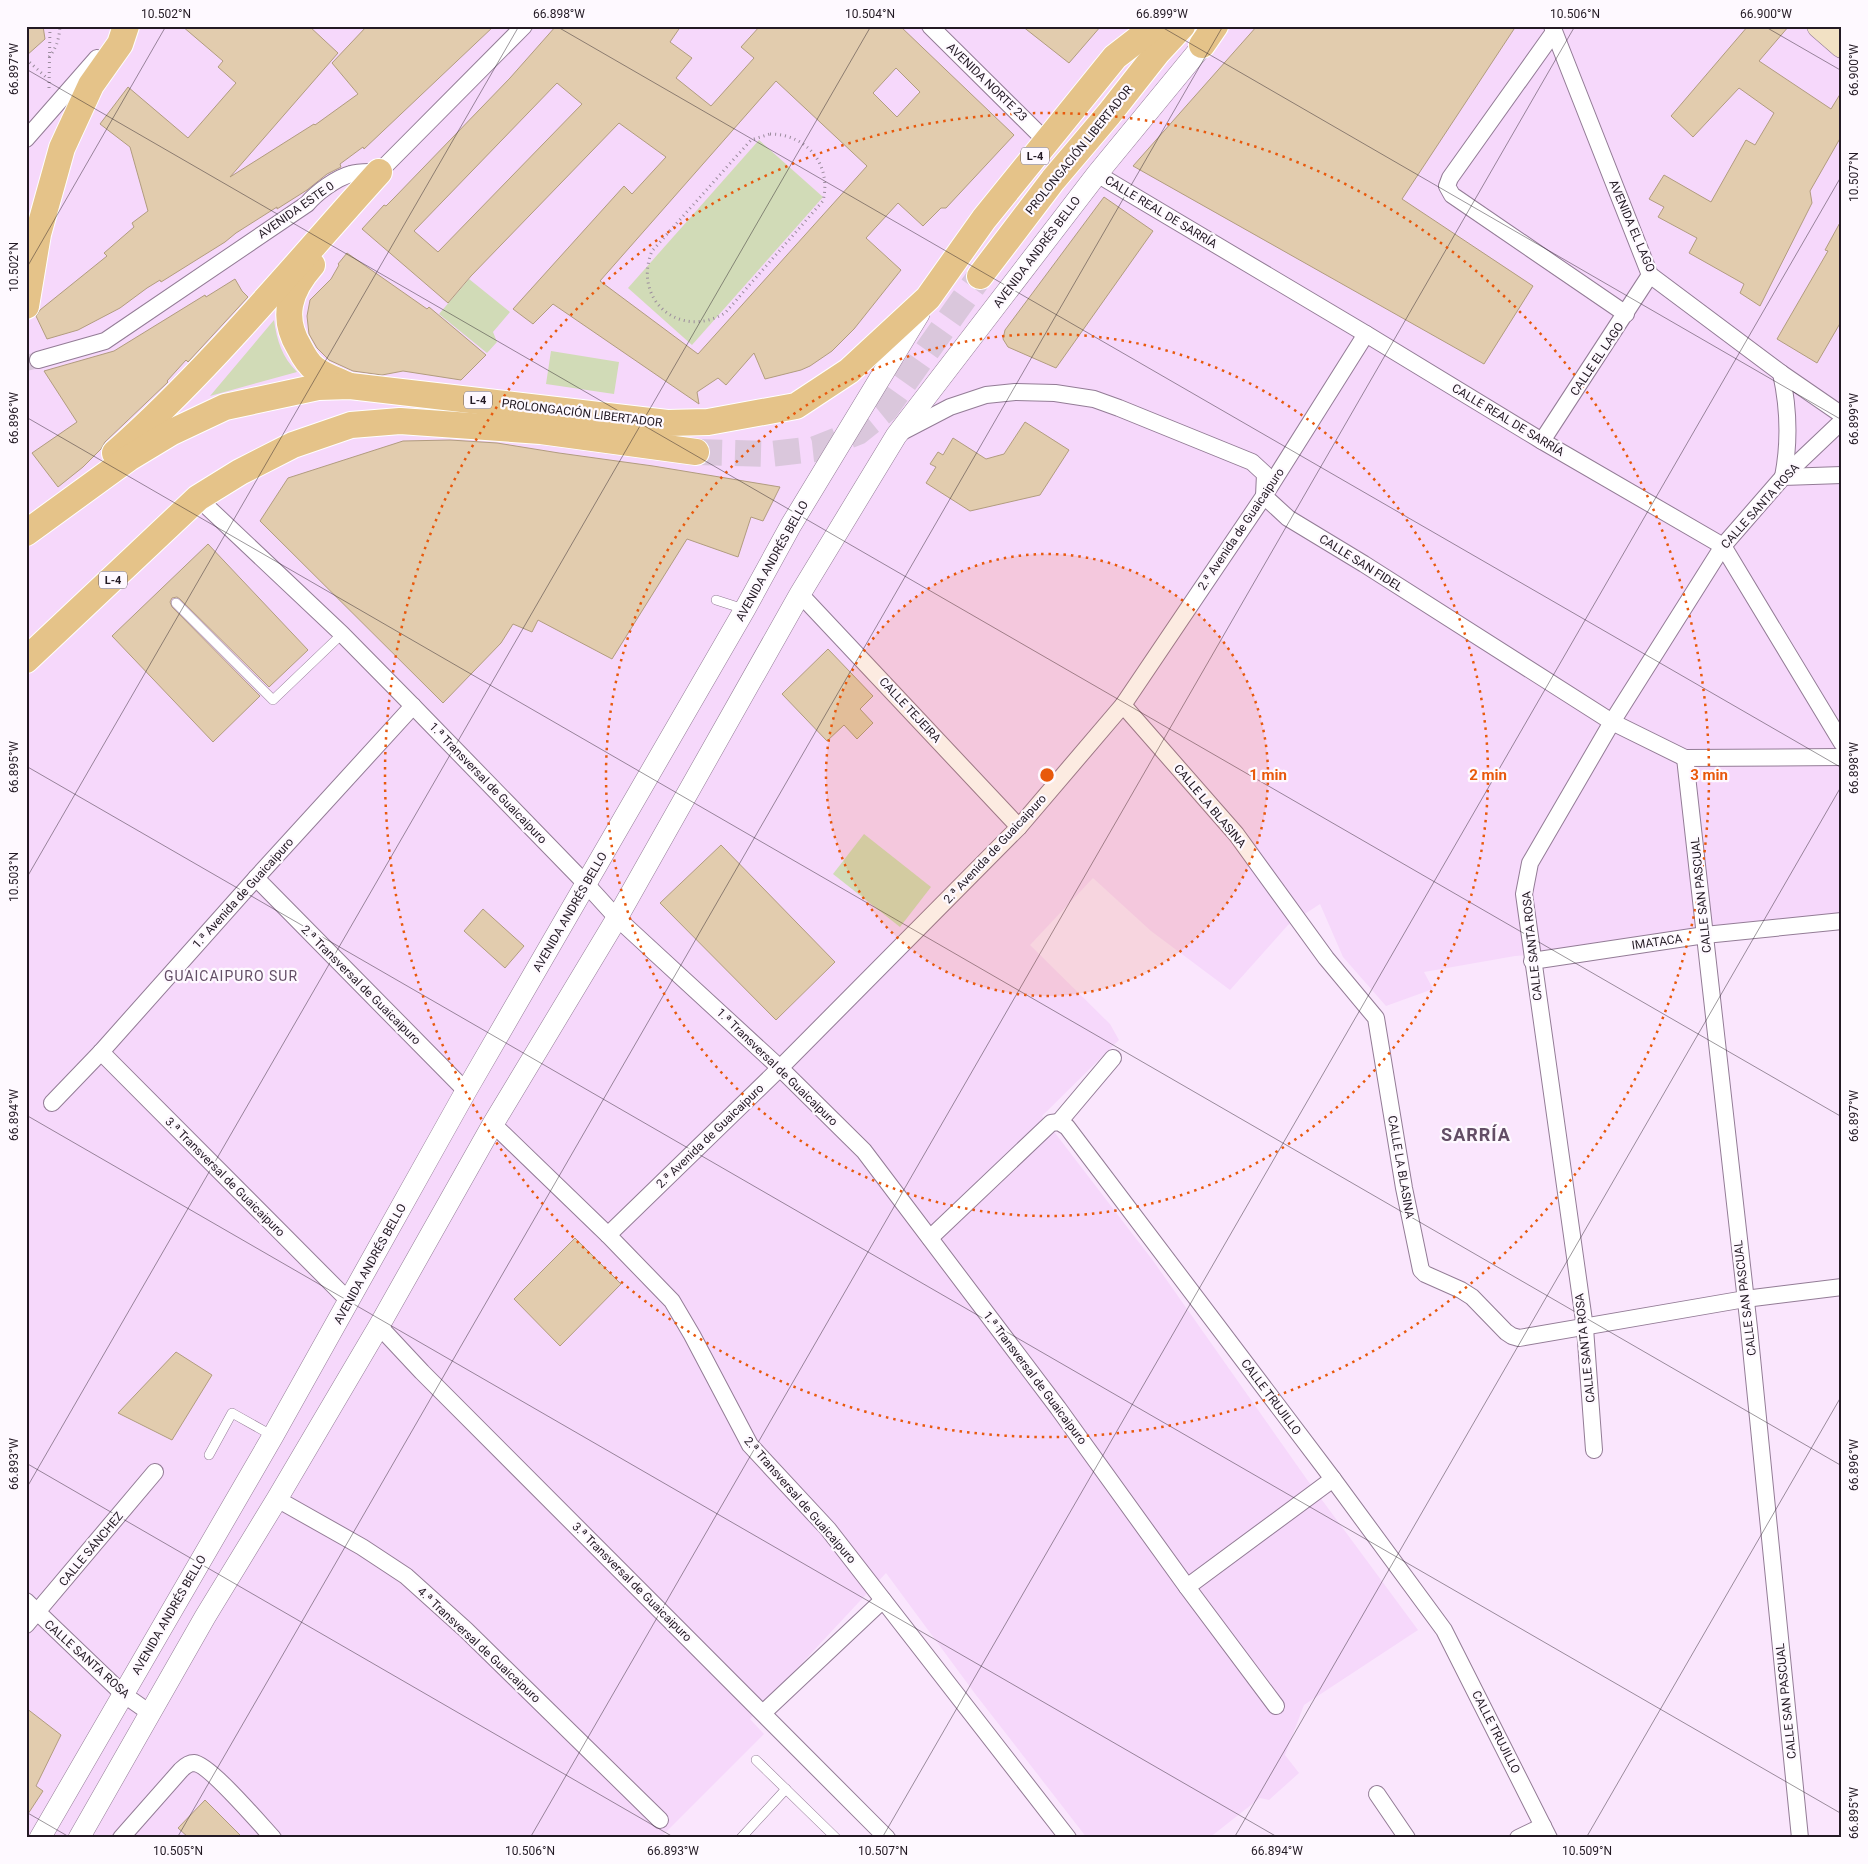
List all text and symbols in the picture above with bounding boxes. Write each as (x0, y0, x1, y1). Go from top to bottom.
text: 10.502°N (141, 7, 191, 21)
text: 66.898°W (533, 7, 585, 21)
text: 10.504°N (845, 7, 895, 21)
text: 66.899°W (1136, 7, 1188, 21)
text: 10.506°N (1550, 7, 1600, 21)
text: 66.900°W (1740, 7, 1792, 21)
street label: AVENIDA NORTE 23 (944, 40, 1030, 124)
text: 66.897°W (7, 43, 21, 95)
text: 66.900°W (1847, 44, 1861, 96)
street label: PROLONGACIÓN LIBERTADOR (1022, 82, 1136, 217)
road number: L-4 (1021, 148, 1049, 164)
text: 10.507°N (1847, 152, 1861, 202)
street label: CALLE REAL DE SARRÍA (1102, 172, 1220, 251)
street label: AVENIDA ESTE 0 (255, 178, 337, 241)
street label: AVENIDA EL LAGO (1606, 178, 1658, 274)
street label: AVENIDA ANDRÉS BELLO (990, 193, 1083, 310)
text: 10.502°N (7, 242, 21, 292)
street label: CALLE EL LAGO (1567, 320, 1627, 398)
street label: CALLE REAL DE SARRÍA (1449, 380, 1567, 459)
text: 66.896°W (7, 392, 21, 444)
road number: L-4 (464, 392, 492, 408)
text: 66.899°W (1847, 393, 1861, 445)
street label: PROLONGACIÓN LIBERTADOR (501, 395, 664, 430)
street label: CALLE SANTA ROSA (1718, 460, 1802, 551)
street label: 2.ª Avenida de Guaicaipuro (1195, 465, 1287, 593)
street label: AVENIDA ANDRÉS BELLO (732, 498, 811, 624)
street label: CALLE SAN FIDEL (1317, 532, 1406, 595)
road number: L-4 (99, 572, 127, 588)
street label: CALLE TEJEIRA (876, 674, 944, 746)
street label: 1.ª Transversal de Guaicaipuro (426, 720, 550, 847)
text: 66.895°W (7, 741, 21, 793)
text: 66.898°W (1847, 742, 1861, 794)
street label: CALLE LA BLASINA (1171, 761, 1249, 851)
centre of rings (1038, 766, 1056, 784)
text: 1 min (1249, 766, 1287, 784)
text: 2 min (1469, 766, 1507, 784)
text: 3 min (1690, 766, 1728, 784)
street label: 2.ª Avenida de Guaicaipuro (941, 791, 1049, 906)
street label: 1.ª Avenida de Guaicaipuro (190, 835, 296, 951)
street label: CALLE SAN PASCUAL (1688, 836, 1714, 954)
street label: AVENIDA ANDRÉS BELLO (529, 849, 610, 974)
text: 10.503°N (7, 852, 21, 902)
street label: CALLE SANTA ROSA (1519, 890, 1545, 1001)
street label: 2.ª Transversal de Guaicaipuro (298, 922, 424, 1048)
street label: IMATACA (1631, 931, 1683, 952)
district label: GUAICAIPURO SUR (164, 968, 298, 984)
street label: 1.ª Transversal de Guaicaipuro (714, 1005, 841, 1129)
street label: 2.ª Avenida de Guaicaipuro (653, 1081, 767, 1191)
text: 66.894°W (7, 1089, 21, 1141)
text: 66.897°W (1847, 1090, 1861, 1142)
street label: 3.ª Transversal de Guaicaipuro (162, 1114, 288, 1240)
street label: CALLE LA BLASINA (1385, 1114, 1417, 1220)
district label: SARRÍA (1441, 1124, 1511, 1145)
street label: AVENIDA ANDRÉS BELLO (330, 1201, 409, 1327)
street label: CALLE SAN PASCUAL (1731, 1239, 1759, 1357)
street label: CALLE SANTA ROSA (1572, 1292, 1598, 1403)
street label: 1.ª Transversal de Guaicaipuro (980, 1309, 1090, 1447)
street label: CALLE TRUJILLO (1238, 1356, 1304, 1438)
street label: 2.ª Transversal de Guaicaipuro (741, 1434, 859, 1566)
text: 66.893°W (7, 1438, 21, 1490)
text: 66.896°W (1847, 1439, 1861, 1491)
street label: CALLE SÁNCHEZ (55, 1509, 126, 1589)
street label: 3.ª Transversal de Guaicaipuro (569, 1519, 695, 1645)
street label: AVENIDA ANDRÉS BELLO (128, 1552, 209, 1677)
street label: 4.ª Transversal de Guaicaipuro (415, 1584, 543, 1706)
street label: CALLE SANTA ROSA (42, 1617, 133, 1701)
street label: CALLE SAN PASCUAL (1773, 1642, 1799, 1760)
street label: CALLE TRUJILLO (1469, 1688, 1523, 1776)
text: 66.895°W (1847, 1787, 1861, 1839)
text: 10.505°N (153, 1844, 203, 1858)
text: 10.506°N (505, 1844, 555, 1858)
text: 66.893°W (647, 1844, 699, 1858)
text: 10.507°N (858, 1844, 908, 1858)
text: 66.894°W (1251, 1844, 1303, 1858)
text: 10.509°N (1562, 1844, 1612, 1858)

